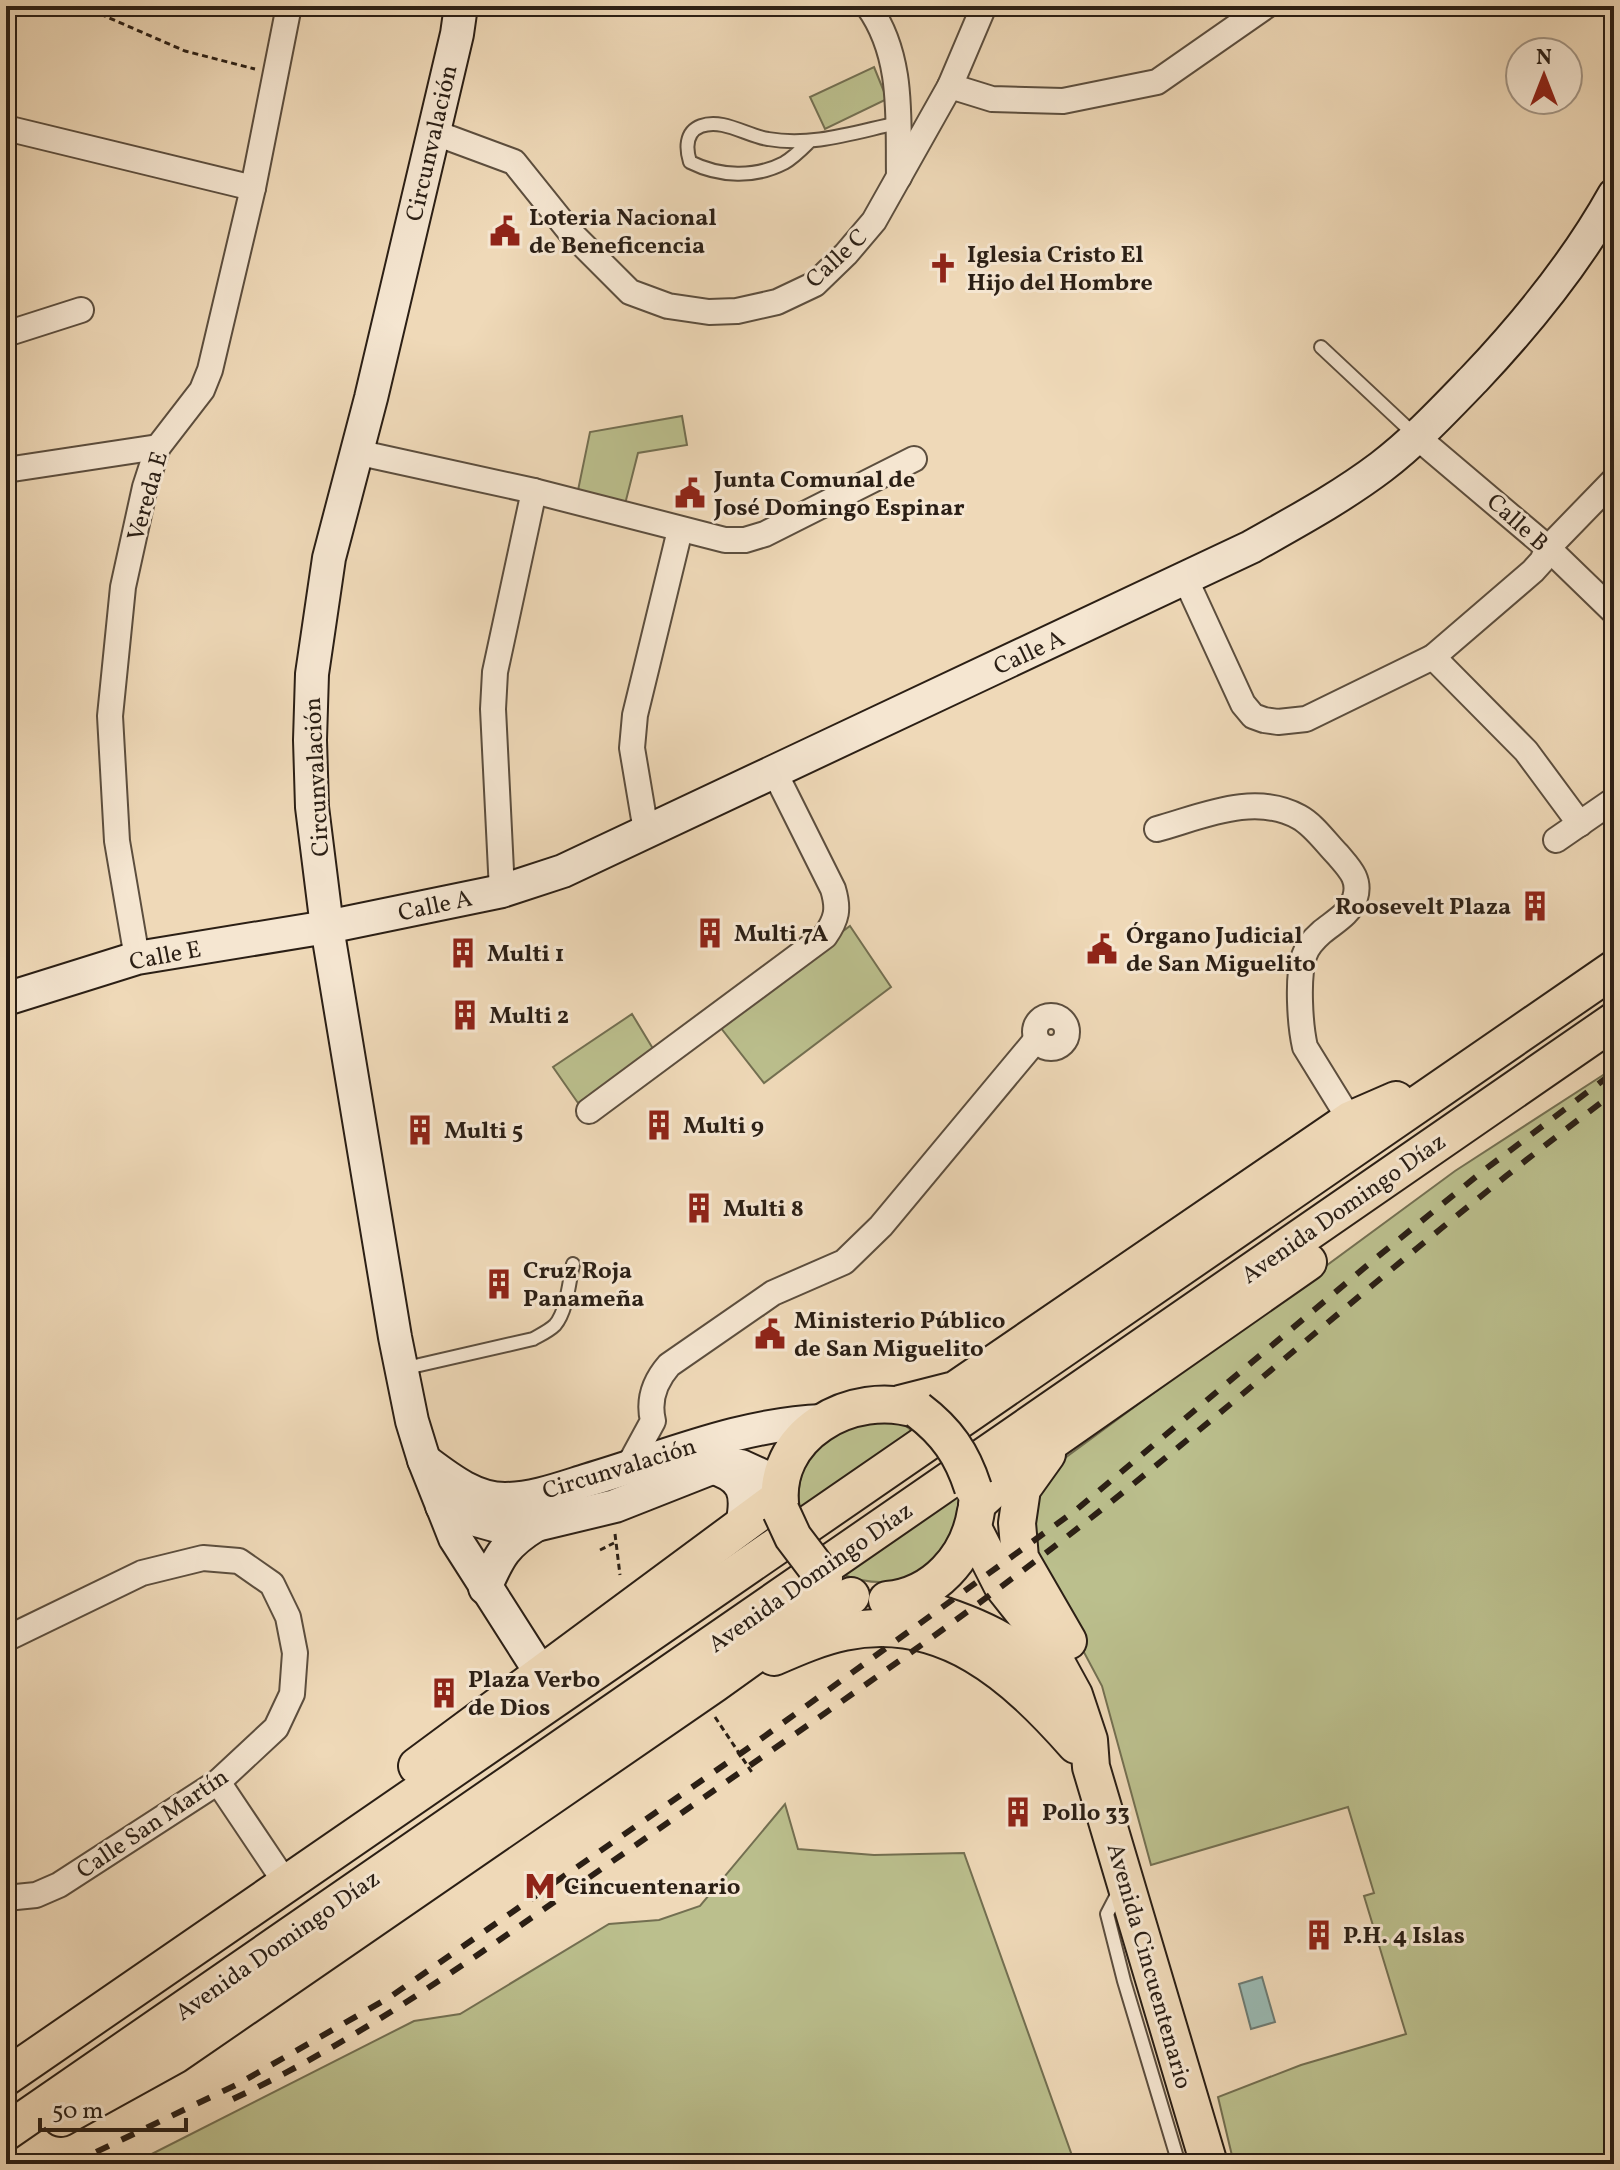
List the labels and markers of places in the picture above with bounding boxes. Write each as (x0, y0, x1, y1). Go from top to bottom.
place label: Loteria Nacional de Beneficencia (529, 202, 717, 264)
public building icon: Loteria Nacional de Beneficencia (488, 214, 522, 248)
place label: Iglesia Cristo El Hijo del Hombre (967, 239, 1153, 301)
church icon: Iglesia Cristo El Hijo del Hombre (926, 251, 960, 285)
place label: Junta Comunal de José Domingo Espinar (713, 464, 965, 526)
public building icon: Junta Comunal de José Domingo Espinar (673, 476, 707, 510)
building icon: Roosevelt Plaza (1518, 889, 1552, 923)
place label: Roosevelt Plaza (1335, 891, 1511, 925)
building icon: Multi 7A (693, 916, 727, 950)
place label: Multi 7A (734, 918, 828, 952)
place label: Órgano Judicial de San Miguelito (1126, 920, 1316, 982)
public building icon: Órgano Judicial de San Miguelito (1085, 932, 1119, 966)
building icon: Multi 1 (446, 936, 480, 970)
place label: Multi 1 (487, 938, 564, 972)
building icon: Multi 2 (448, 998, 482, 1032)
place label: Multi 2 (489, 1000, 569, 1034)
building icon: Multi 9 (642, 1108, 676, 1142)
place label: Multi 9 (683, 1110, 764, 1144)
building icon: Multi 5 (403, 1113, 437, 1147)
place label: Multi 5 (444, 1115, 523, 1149)
building icon: Multi 8 (682, 1191, 716, 1225)
place label: Multi 8 (723, 1193, 804, 1227)
place label: Cruz Roja Panameña (523, 1255, 644, 1317)
building icon: Cruz Roja Panameña (482, 1267, 516, 1301)
place label: Ministerio Público de San Miguelito (794, 1305, 1005, 1367)
public building icon: Ministerio Público de San Miguelito (753, 1317, 787, 1351)
place label: Plaza Verbo de Dios (468, 1664, 600, 1726)
building icon: Plaza Verbo de Dios (427, 1676, 461, 1710)
building icon: Pollo 33 (1001, 1795, 1035, 1829)
place label: Pollo 33 (1042, 1797, 1130, 1831)
metro station icon: Cincuentenario (523, 1869, 557, 1903)
place label: Cincuentenario (564, 1871, 740, 1905)
building icon: P.H. 4 Islas (1302, 1918, 1336, 1952)
place label: P.H. 4 Islas (1343, 1920, 1465, 1954)

